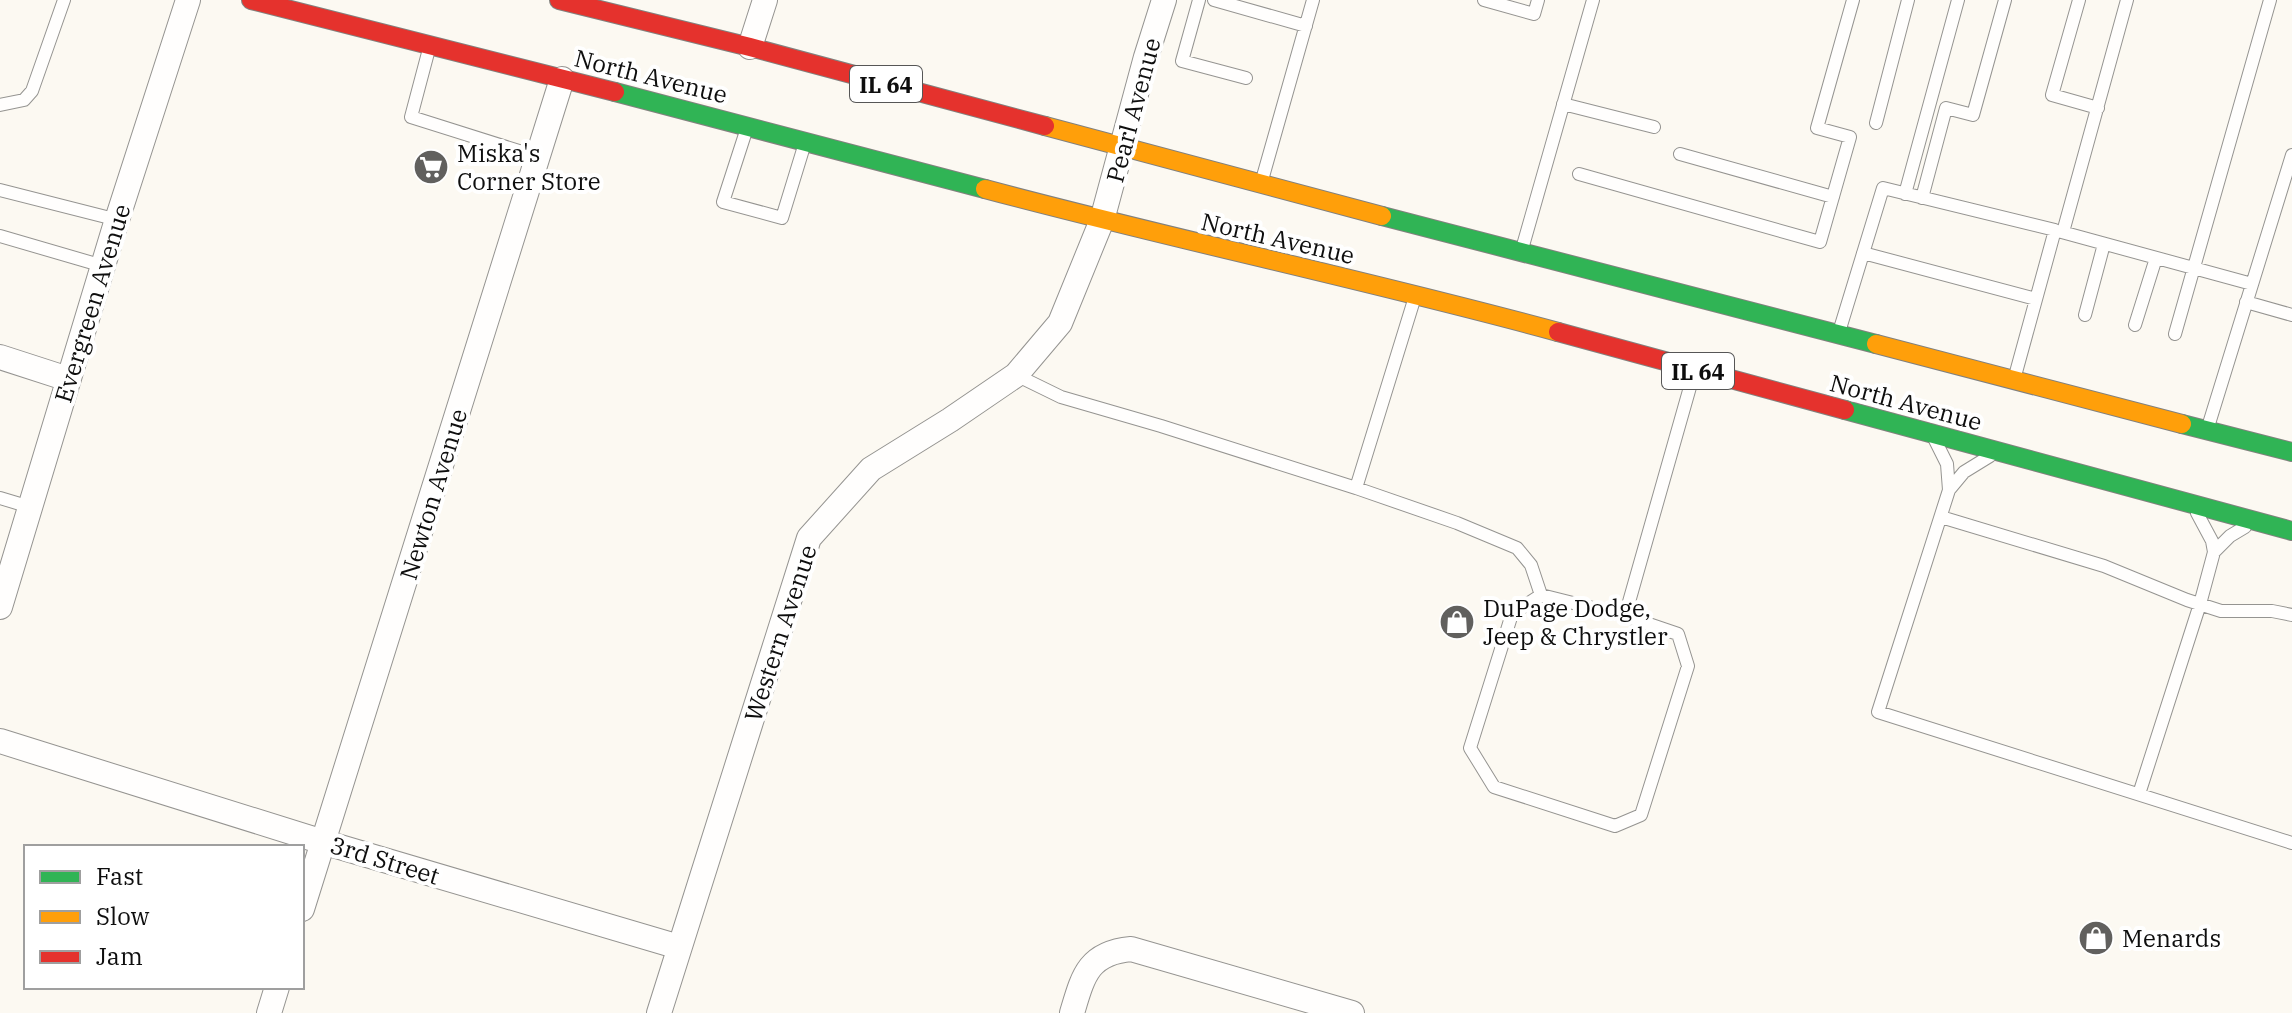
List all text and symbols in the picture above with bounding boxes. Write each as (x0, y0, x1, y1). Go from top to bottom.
street label: Pearl Avenue (1098, 34, 1168, 186)
street label: North Avenue (571, 42, 731, 110)
road number: IL 64 (850, 66, 922, 102)
place label: Miska's Corner Store (457, 137, 601, 197)
supermarket icon: Miska's Corner Store (412, 148, 450, 186)
street label: Evergreen Avenue (47, 200, 137, 406)
street label: North Avenue (1198, 205, 1358, 271)
road number: IL 64 (1662, 353, 1734, 389)
street label: North Avenue (1826, 366, 1986, 438)
street label: Newton Avenue (392, 405, 474, 583)
street label: Western Avenue (736, 541, 824, 725)
place label: DuPage Dodge, Jeep & Chrystler (1483, 592, 1668, 652)
shop icon: DuPage Dodge, Jeep & Chrystler (1438, 603, 1476, 641)
street label: 3rd Street (326, 828, 444, 892)
legend (24, 845, 304, 989)
text: Fast (96, 860, 143, 892)
text: Slow (96, 900, 150, 932)
shop icon: Menards (2077, 919, 2115, 957)
place label: Menards (2122, 922, 2221, 954)
text: Jam (96, 940, 143, 972)

